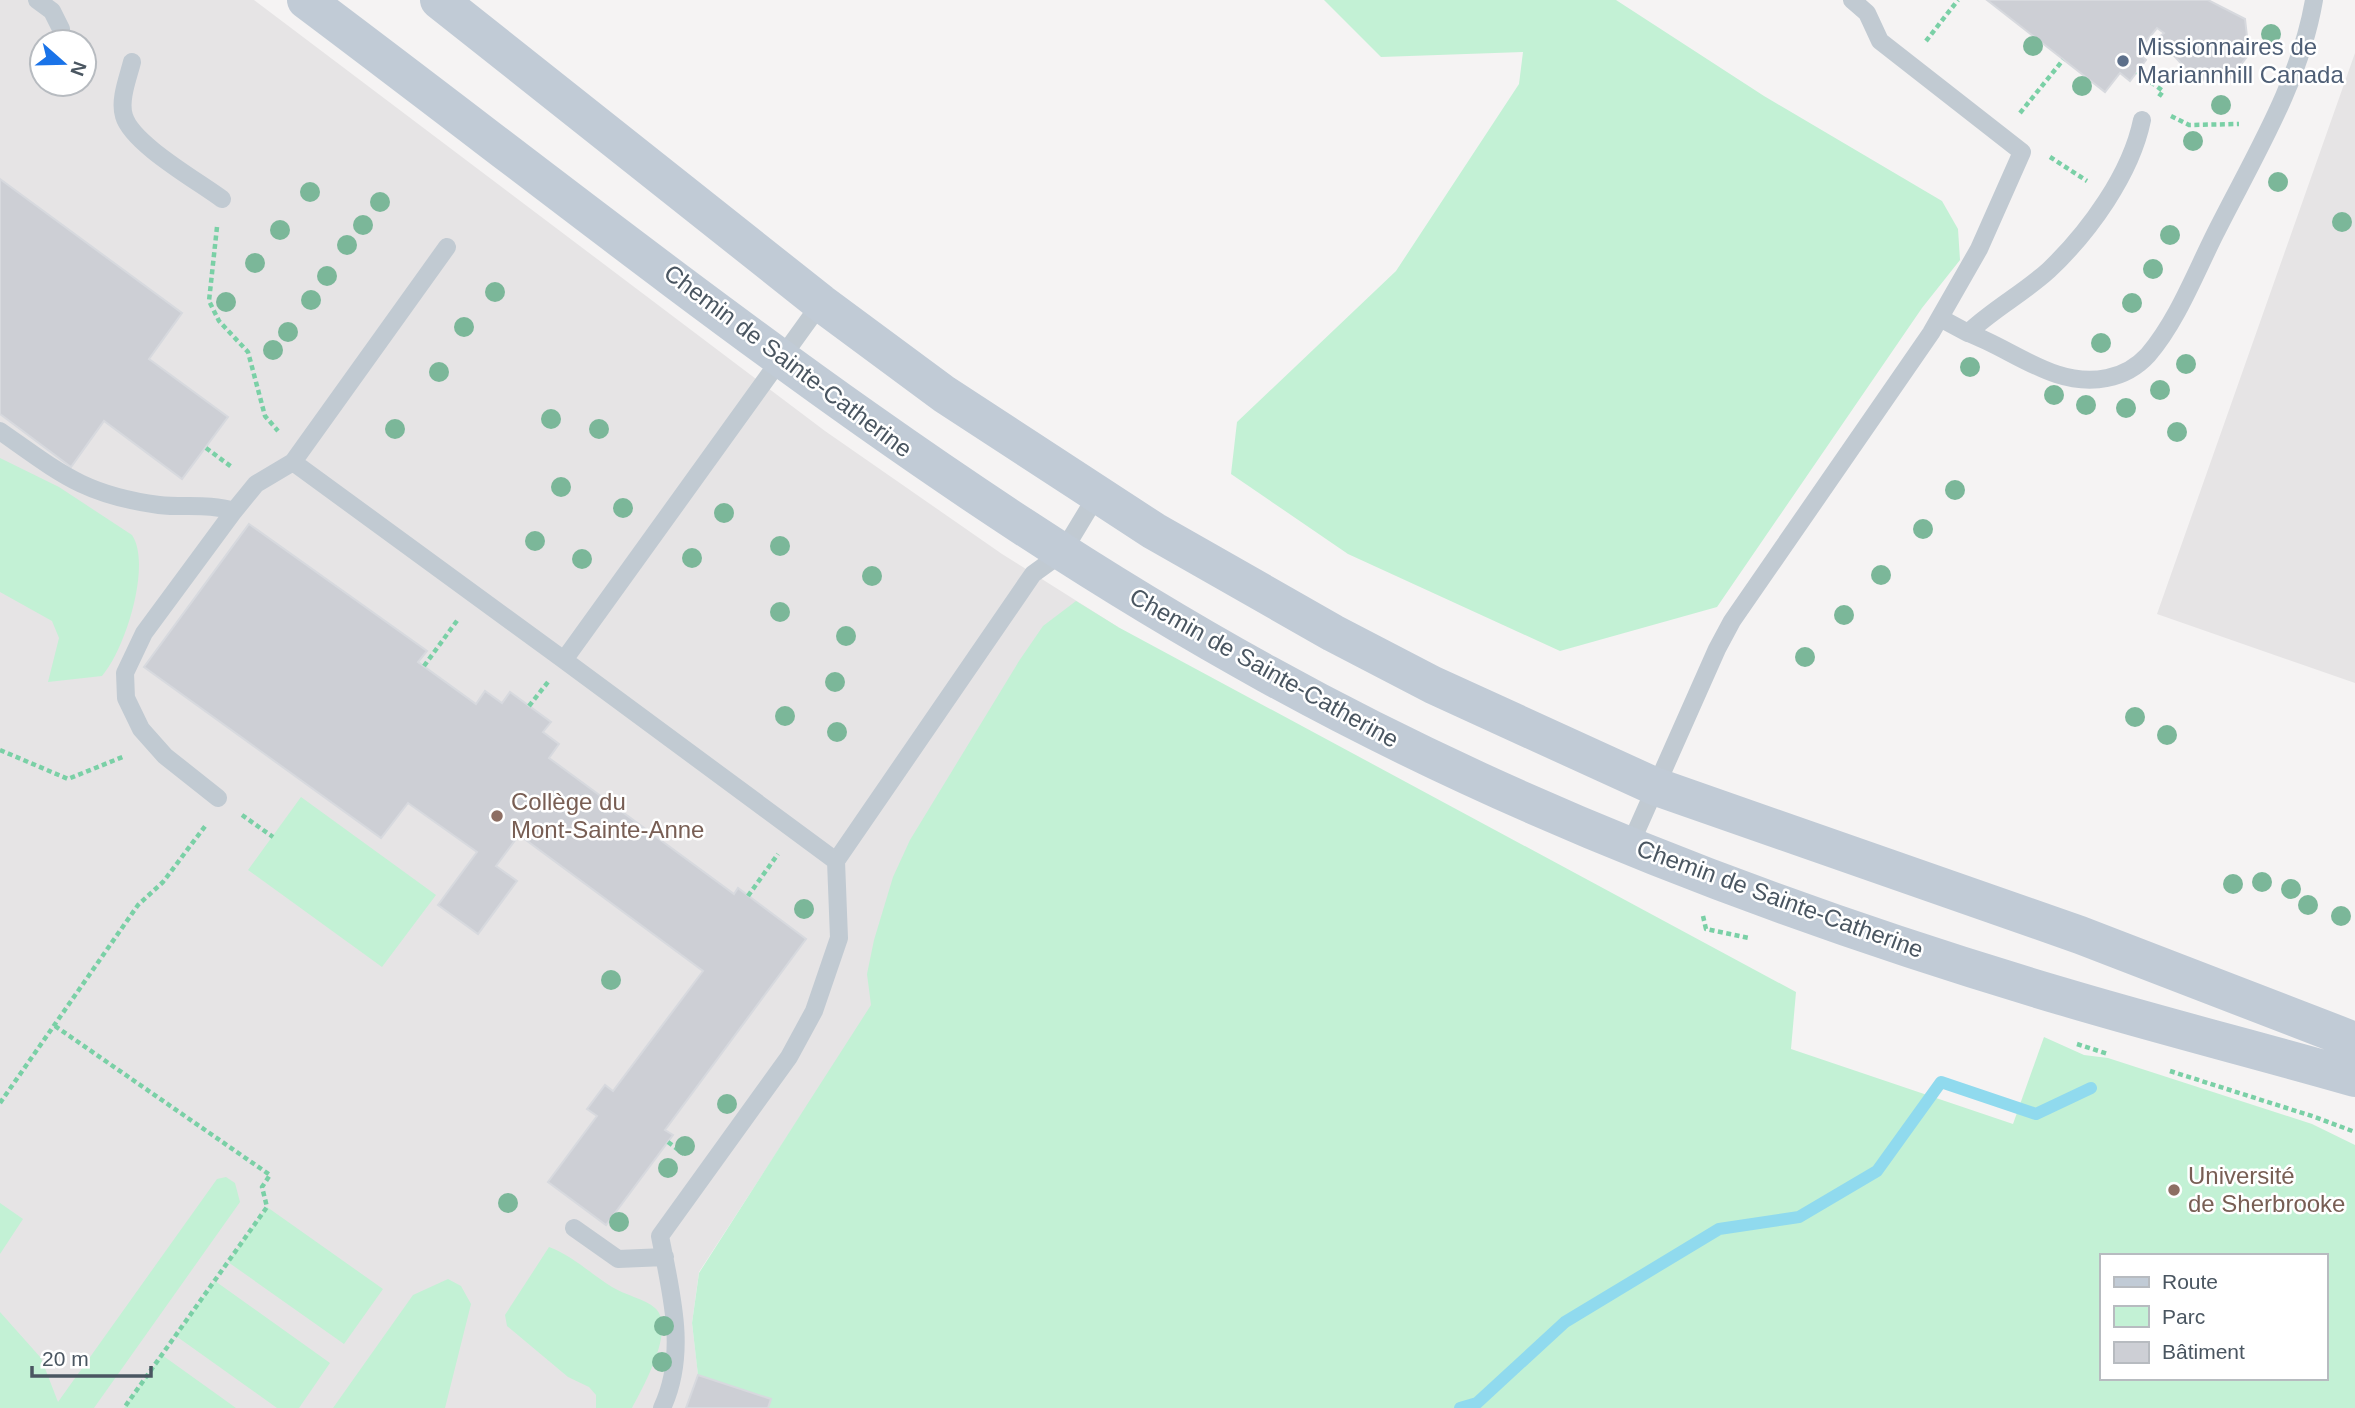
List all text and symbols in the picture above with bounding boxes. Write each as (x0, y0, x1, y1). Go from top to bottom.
north arrow (28, 28, 98, 98)
place label: Missionnaires de Mariannhill Canada (2137, 33, 2344, 88)
marker: Missionnaires de Mariannhill Canada (2115, 53, 2131, 69)
text: N (66, 59, 91, 79)
street label: Chemin de Sainte-Catherine (659, 259, 917, 463)
street label: Chemin de Sainte-Catherine (1125, 582, 1403, 753)
place label: Collège du Mont-Sainte-Anne (511, 788, 704, 843)
marker: Collège du Mont-Sainte-Anne (489, 808, 505, 824)
street label: Chemin de Sainte-Catherine (1633, 834, 1927, 963)
place label: Université de Sherbrooke (2188, 1162, 2345, 1217)
marker: Université de Sherbrooke (2166, 1182, 2182, 1198)
legend (2100, 1254, 2327, 1380)
text: Route (2162, 1270, 2218, 1293)
text: Parc (2162, 1305, 2205, 1328)
scale bar (32, 1334, 150, 1378)
text: Bâtiment (2162, 1340, 2245, 1363)
text: 20 m (42, 1347, 89, 1370)

